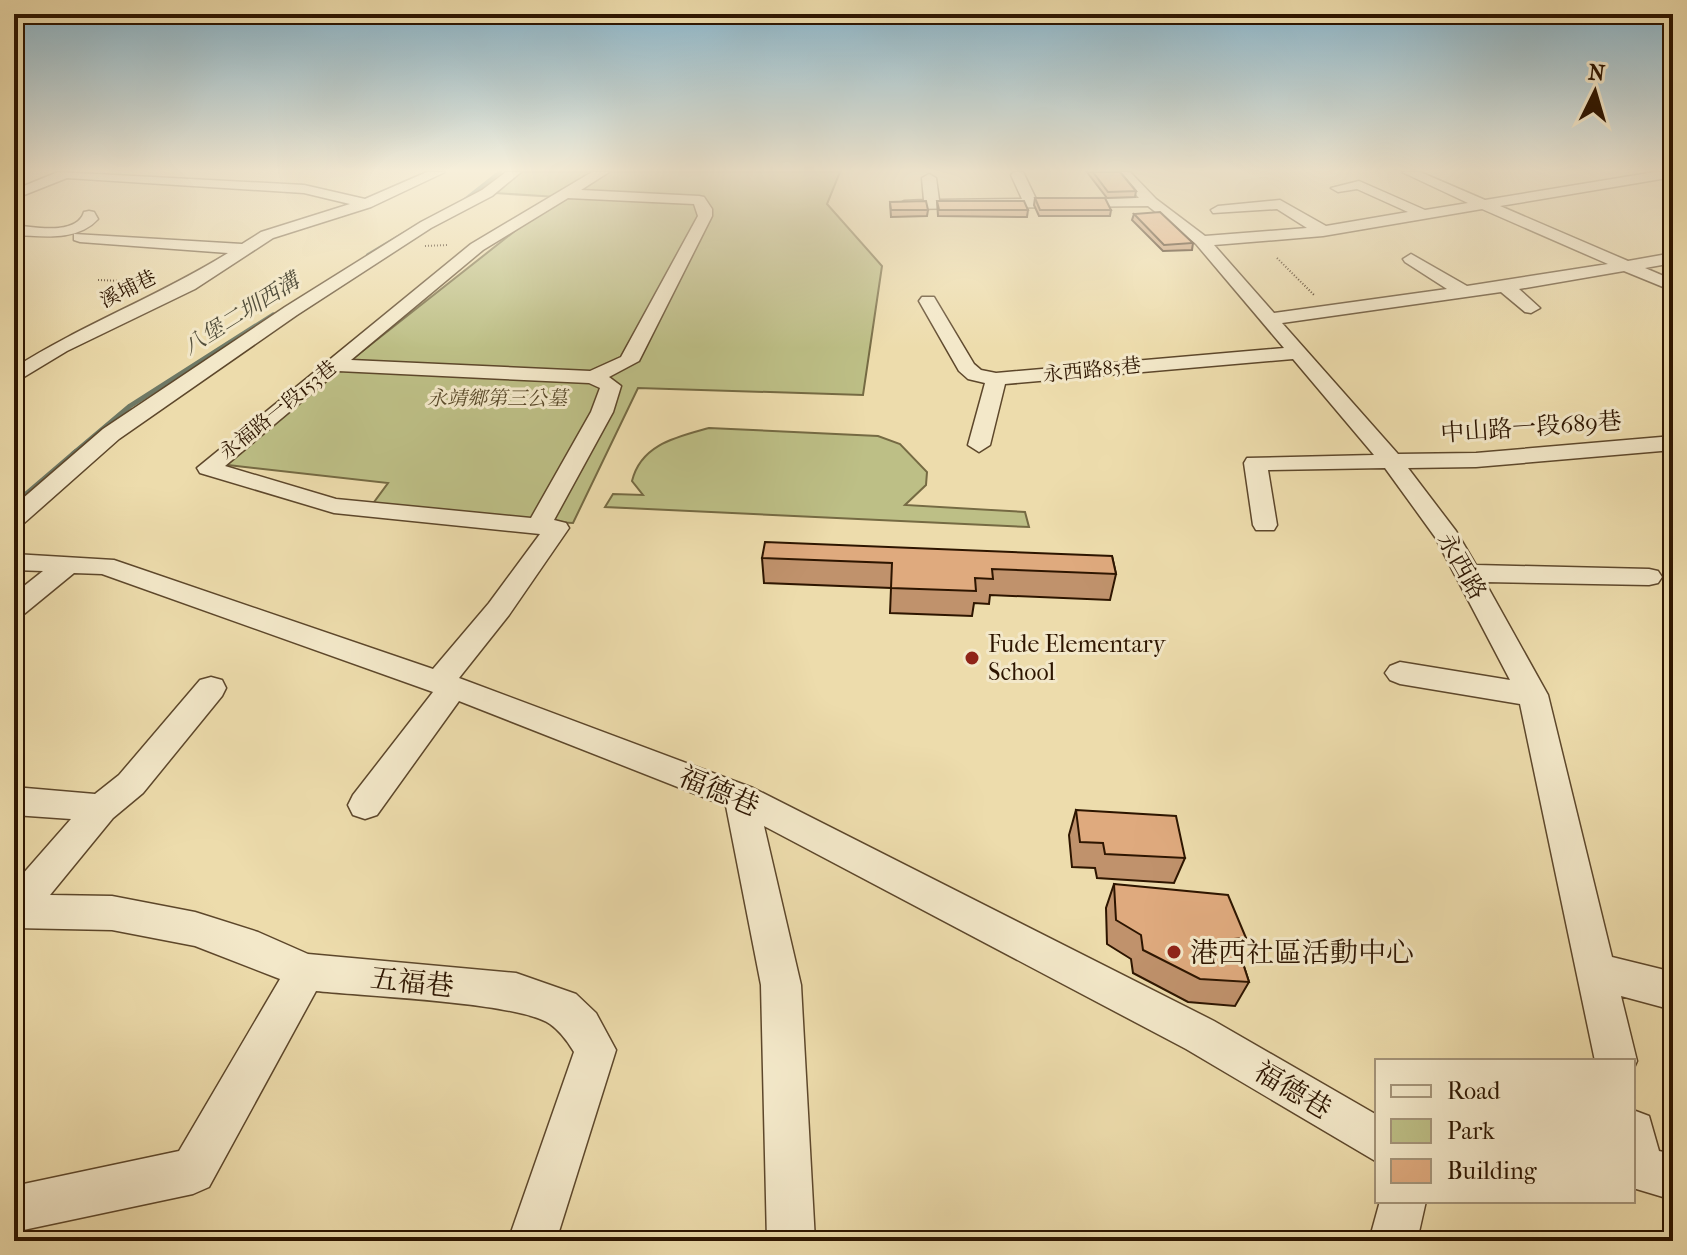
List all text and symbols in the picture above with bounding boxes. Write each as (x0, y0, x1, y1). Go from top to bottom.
north arrow (1555, 52, 1635, 132)
text: N (1587, 59, 1606, 87)
street label: 溪埔巷 (96, 266, 160, 312)
water label: 八堡二圳西溝 (178, 266, 306, 360)
street label: 永西路85巷 (1042, 353, 1142, 387)
street label: 永福路一段153巷 (215, 356, 341, 464)
park label: 永靖鄉第三公墓 (427, 387, 570, 410)
street label: 中山路一段689巷 (1439, 407, 1623, 447)
street label: 永西路 (1432, 528, 1492, 604)
place label: Fude Elementary School (988, 630, 1167, 686)
marker: Fude Elementary School (963, 649, 981, 667)
street label: 福德巷 (674, 759, 764, 823)
place label: 港西社區活動中心 (1190, 936, 1414, 969)
marker: 港西社區活動中心 (1165, 943, 1183, 961)
street label: 五福巷 (368, 961, 456, 1003)
street label: 福德巷 (1248, 1054, 1338, 1126)
legend (1375, 1059, 1635, 1203)
text: Road (1447, 1077, 1501, 1105)
text: Park (1447, 1117, 1495, 1145)
text: Building (1447, 1157, 1538, 1185)

